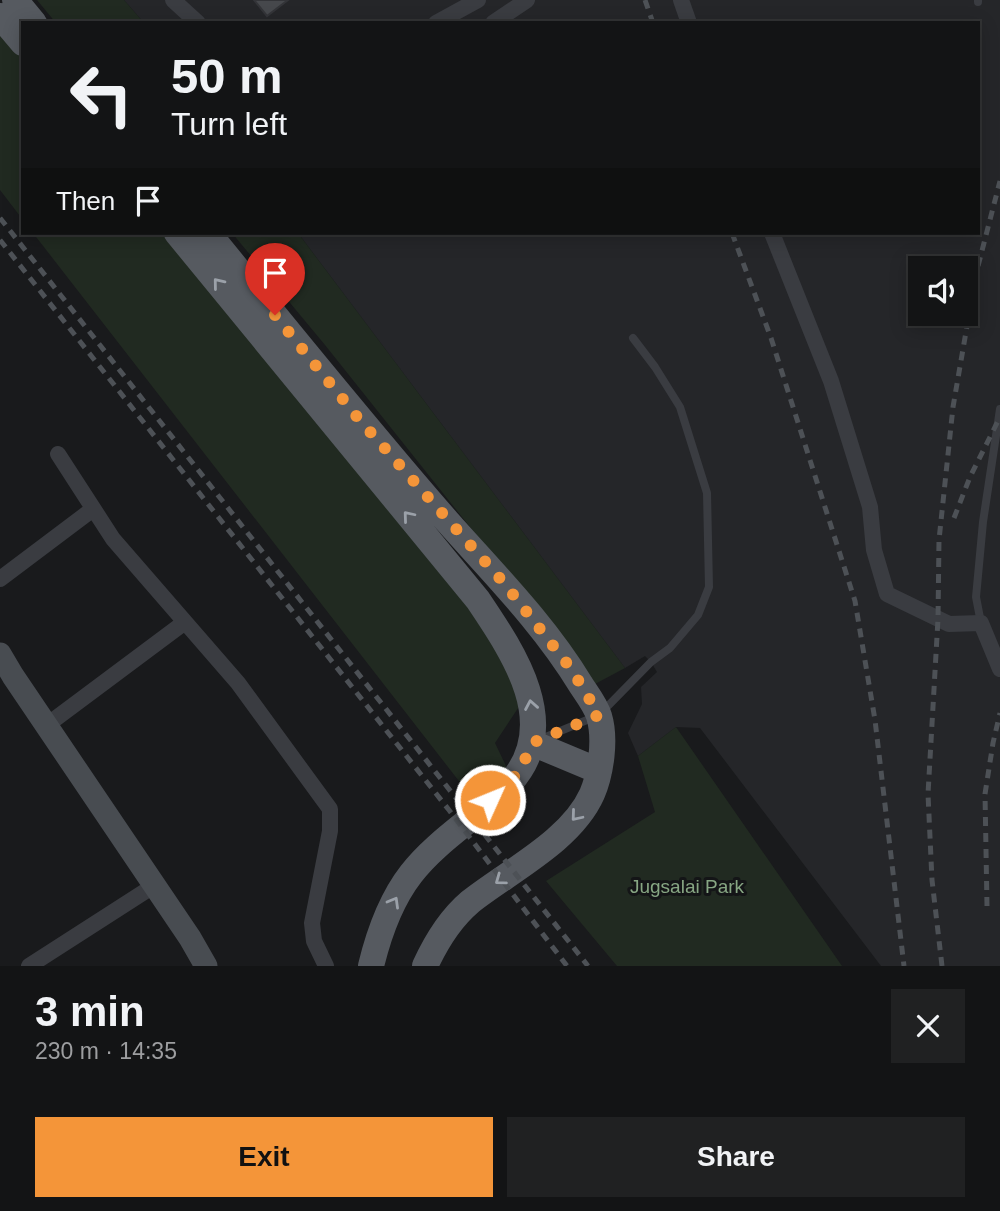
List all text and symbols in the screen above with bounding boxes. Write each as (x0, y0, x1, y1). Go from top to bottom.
icon: left (56, 49, 147, 140)
text: 50 m (171, 49, 283, 103)
text: Turn left (171, 106, 287, 142)
icon: arrive (129, 182, 167, 220)
text: Then (56, 186, 115, 216)
pin (245, 243, 305, 315)
icon: arrive (256, 254, 294, 292)
map controls (908, 256, 978, 326)
button: sound (908, 256, 978, 326)
one-way arrow (214, 278, 226, 291)
one-way arrow (404, 512, 416, 525)
one-way arrow (524, 699, 539, 711)
position arrow (453, 763, 527, 837)
one-way arrow (572, 808, 584, 821)
one-way arrow (496, 872, 508, 885)
park label: Jugsalai Park (630, 876, 745, 897)
one-way arrow (386, 897, 399, 910)
text: 3 min (35, 988, 145, 1035)
button: close (891, 989, 965, 1063)
text: 230 m · 14:35 (35, 1038, 177, 1064)
button: Exit (35, 1117, 493, 1197)
button: Share (507, 1117, 965, 1197)

